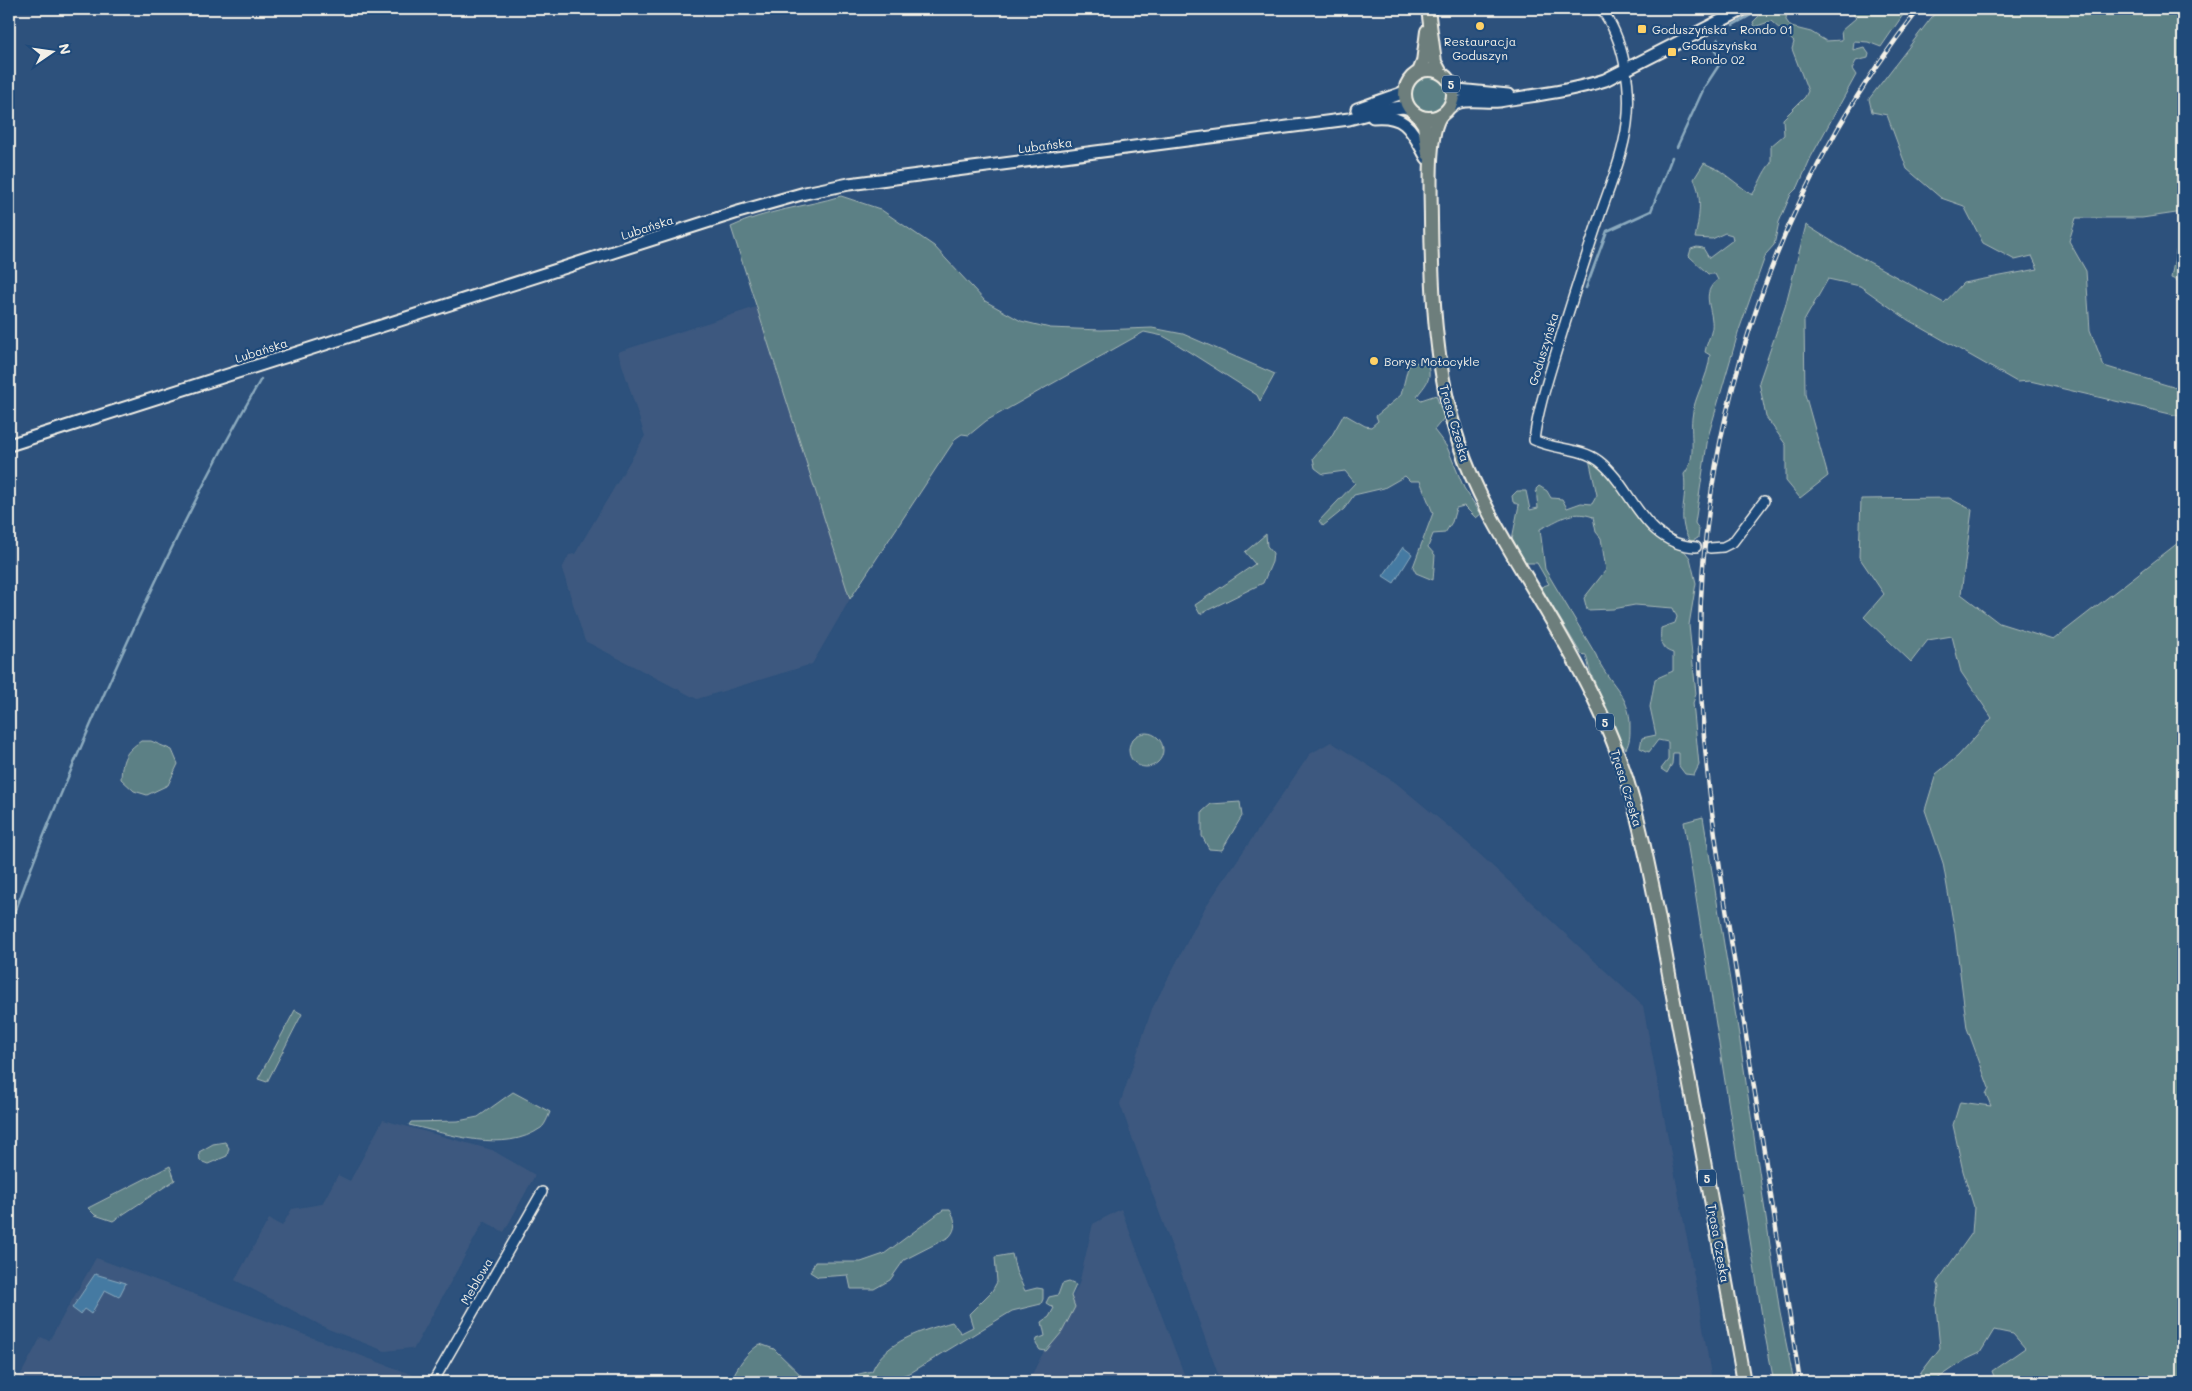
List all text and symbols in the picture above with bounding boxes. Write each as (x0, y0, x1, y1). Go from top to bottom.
marker: Restauracja Goduszyn (1474, 20, 1486, 32)
place label: Goduszyńska - Rondo 01 (1652, 21, 1793, 37)
marker: Goduszyńska - Rondo 01 (1636, 23, 1648, 35)
north arrow (28, 28, 78, 78)
place label: Restauracja Goduszyn (1444, 33, 1516, 63)
place label: Goduszyńska - Rondo 02 (1682, 37, 1757, 67)
text: N (55, 42, 76, 56)
marker: Goduszyńska - Rondo 02 (1666, 46, 1678, 58)
road number: 5 (1442, 76, 1460, 92)
street label: Lubańska (1017, 134, 1073, 156)
street label: Lubańska (619, 211, 675, 243)
street label: Goduszyńska (1524, 311, 1562, 387)
street label: Lubańska (233, 334, 289, 366)
place label: Borys Motocykle (1384, 353, 1480, 369)
marker: Borys Motocykle (1368, 355, 1380, 367)
street label: Trasa Czeska (1436, 382, 1474, 464)
road number: 5 (1596, 714, 1614, 730)
street label: Trasa Czeska (1608, 748, 1646, 828)
road number: 5 (1698, 1170, 1716, 1186)
street label: Trasa Czeska (1704, 1202, 1734, 1284)
street label: Meblowa (456, 1255, 496, 1307)

